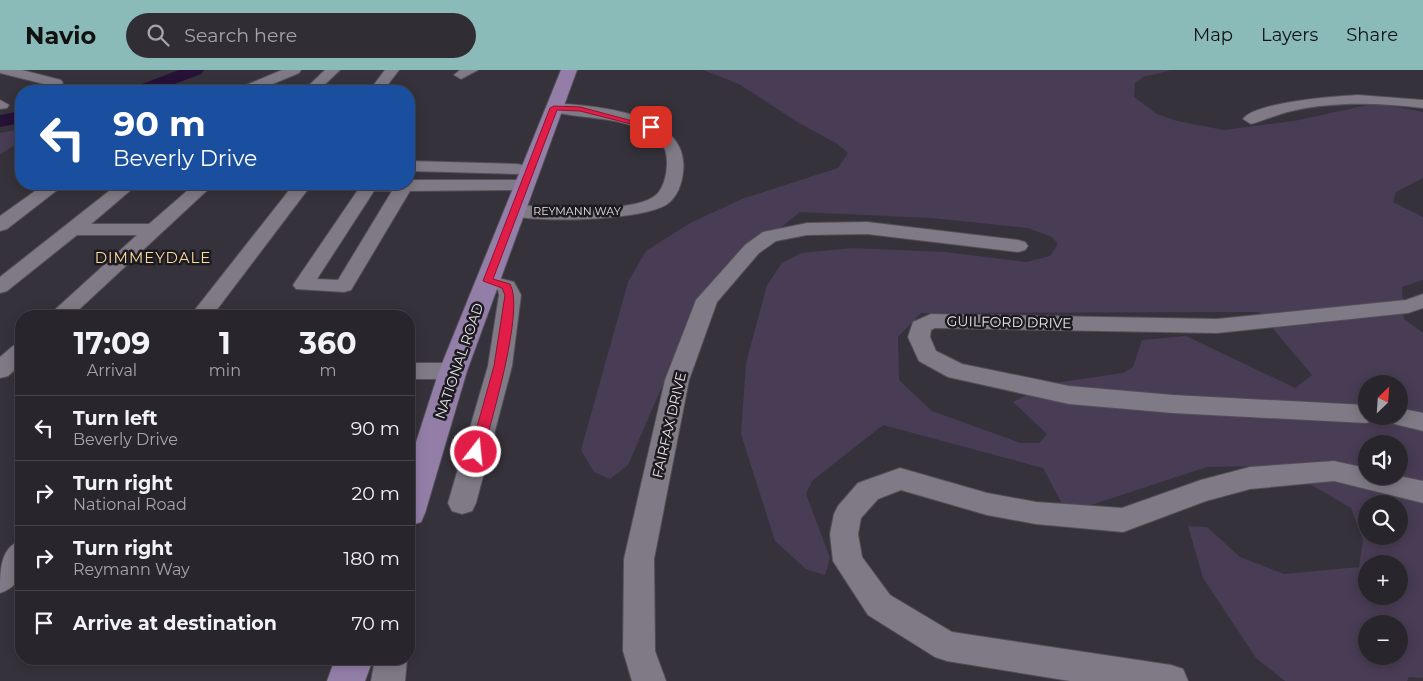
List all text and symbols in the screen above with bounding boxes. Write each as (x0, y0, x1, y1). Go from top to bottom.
search box (126, 13, 476, 58)
text: Navio (25, 21, 96, 50)
icon: search (144, 21, 172, 49)
text: Search here (184, 24, 297, 47)
text: Map (1193, 24, 1233, 46)
text: Layers (1261, 24, 1318, 46)
text: Share (1346, 24, 1398, 46)
text: 90 m (113, 102, 206, 145)
icon: left (30, 105, 95, 170)
pin (630, 106, 672, 148)
icon: arrive (637, 113, 665, 141)
text: Beverly Drive (113, 145, 257, 172)
street label: REYMANN WAY (533, 204, 621, 218)
district label: DIMMEYDALE (95, 248, 211, 267)
street label: NATIONAL ROAD (431, 301, 487, 421)
street label: GUILFORD DRIVE (946, 312, 1072, 332)
text: 17:09 (73, 325, 150, 362)
text: 1 (219, 325, 231, 362)
text: 360 (299, 325, 357, 362)
text: Arrival (87, 361, 137, 380)
text: min (209, 361, 241, 380)
text: m (319, 361, 336, 380)
street label: FAIRFAX DRIVE (648, 370, 690, 480)
north arrow (1358, 375, 1408, 425)
map controls (1358, 375, 1408, 665)
text: Turn left (73, 407, 158, 430)
icon: left (30, 414, 58, 442)
text: 90 m (351, 417, 400, 440)
position arrow (449, 425, 501, 477)
text: Beverly Drive (73, 430, 178, 449)
button: sound (1358, 435, 1408, 485)
text: Turn right (73, 472, 173, 495)
icon: right (30, 479, 58, 507)
text: 20 m (352, 482, 400, 505)
text: National Road (73, 495, 187, 514)
button: search (1358, 495, 1408, 545)
text: Turn right (73, 537, 173, 560)
icon: right (30, 544, 58, 572)
text: 180 m (343, 547, 400, 570)
button: + (1358, 555, 1408, 605)
text: Reymann Way (73, 560, 190, 579)
icon: arrive (30, 609, 58, 637)
text: Arrive at destination (73, 612, 277, 635)
text: 70 m (351, 612, 400, 635)
button: − (1358, 615, 1408, 665)

